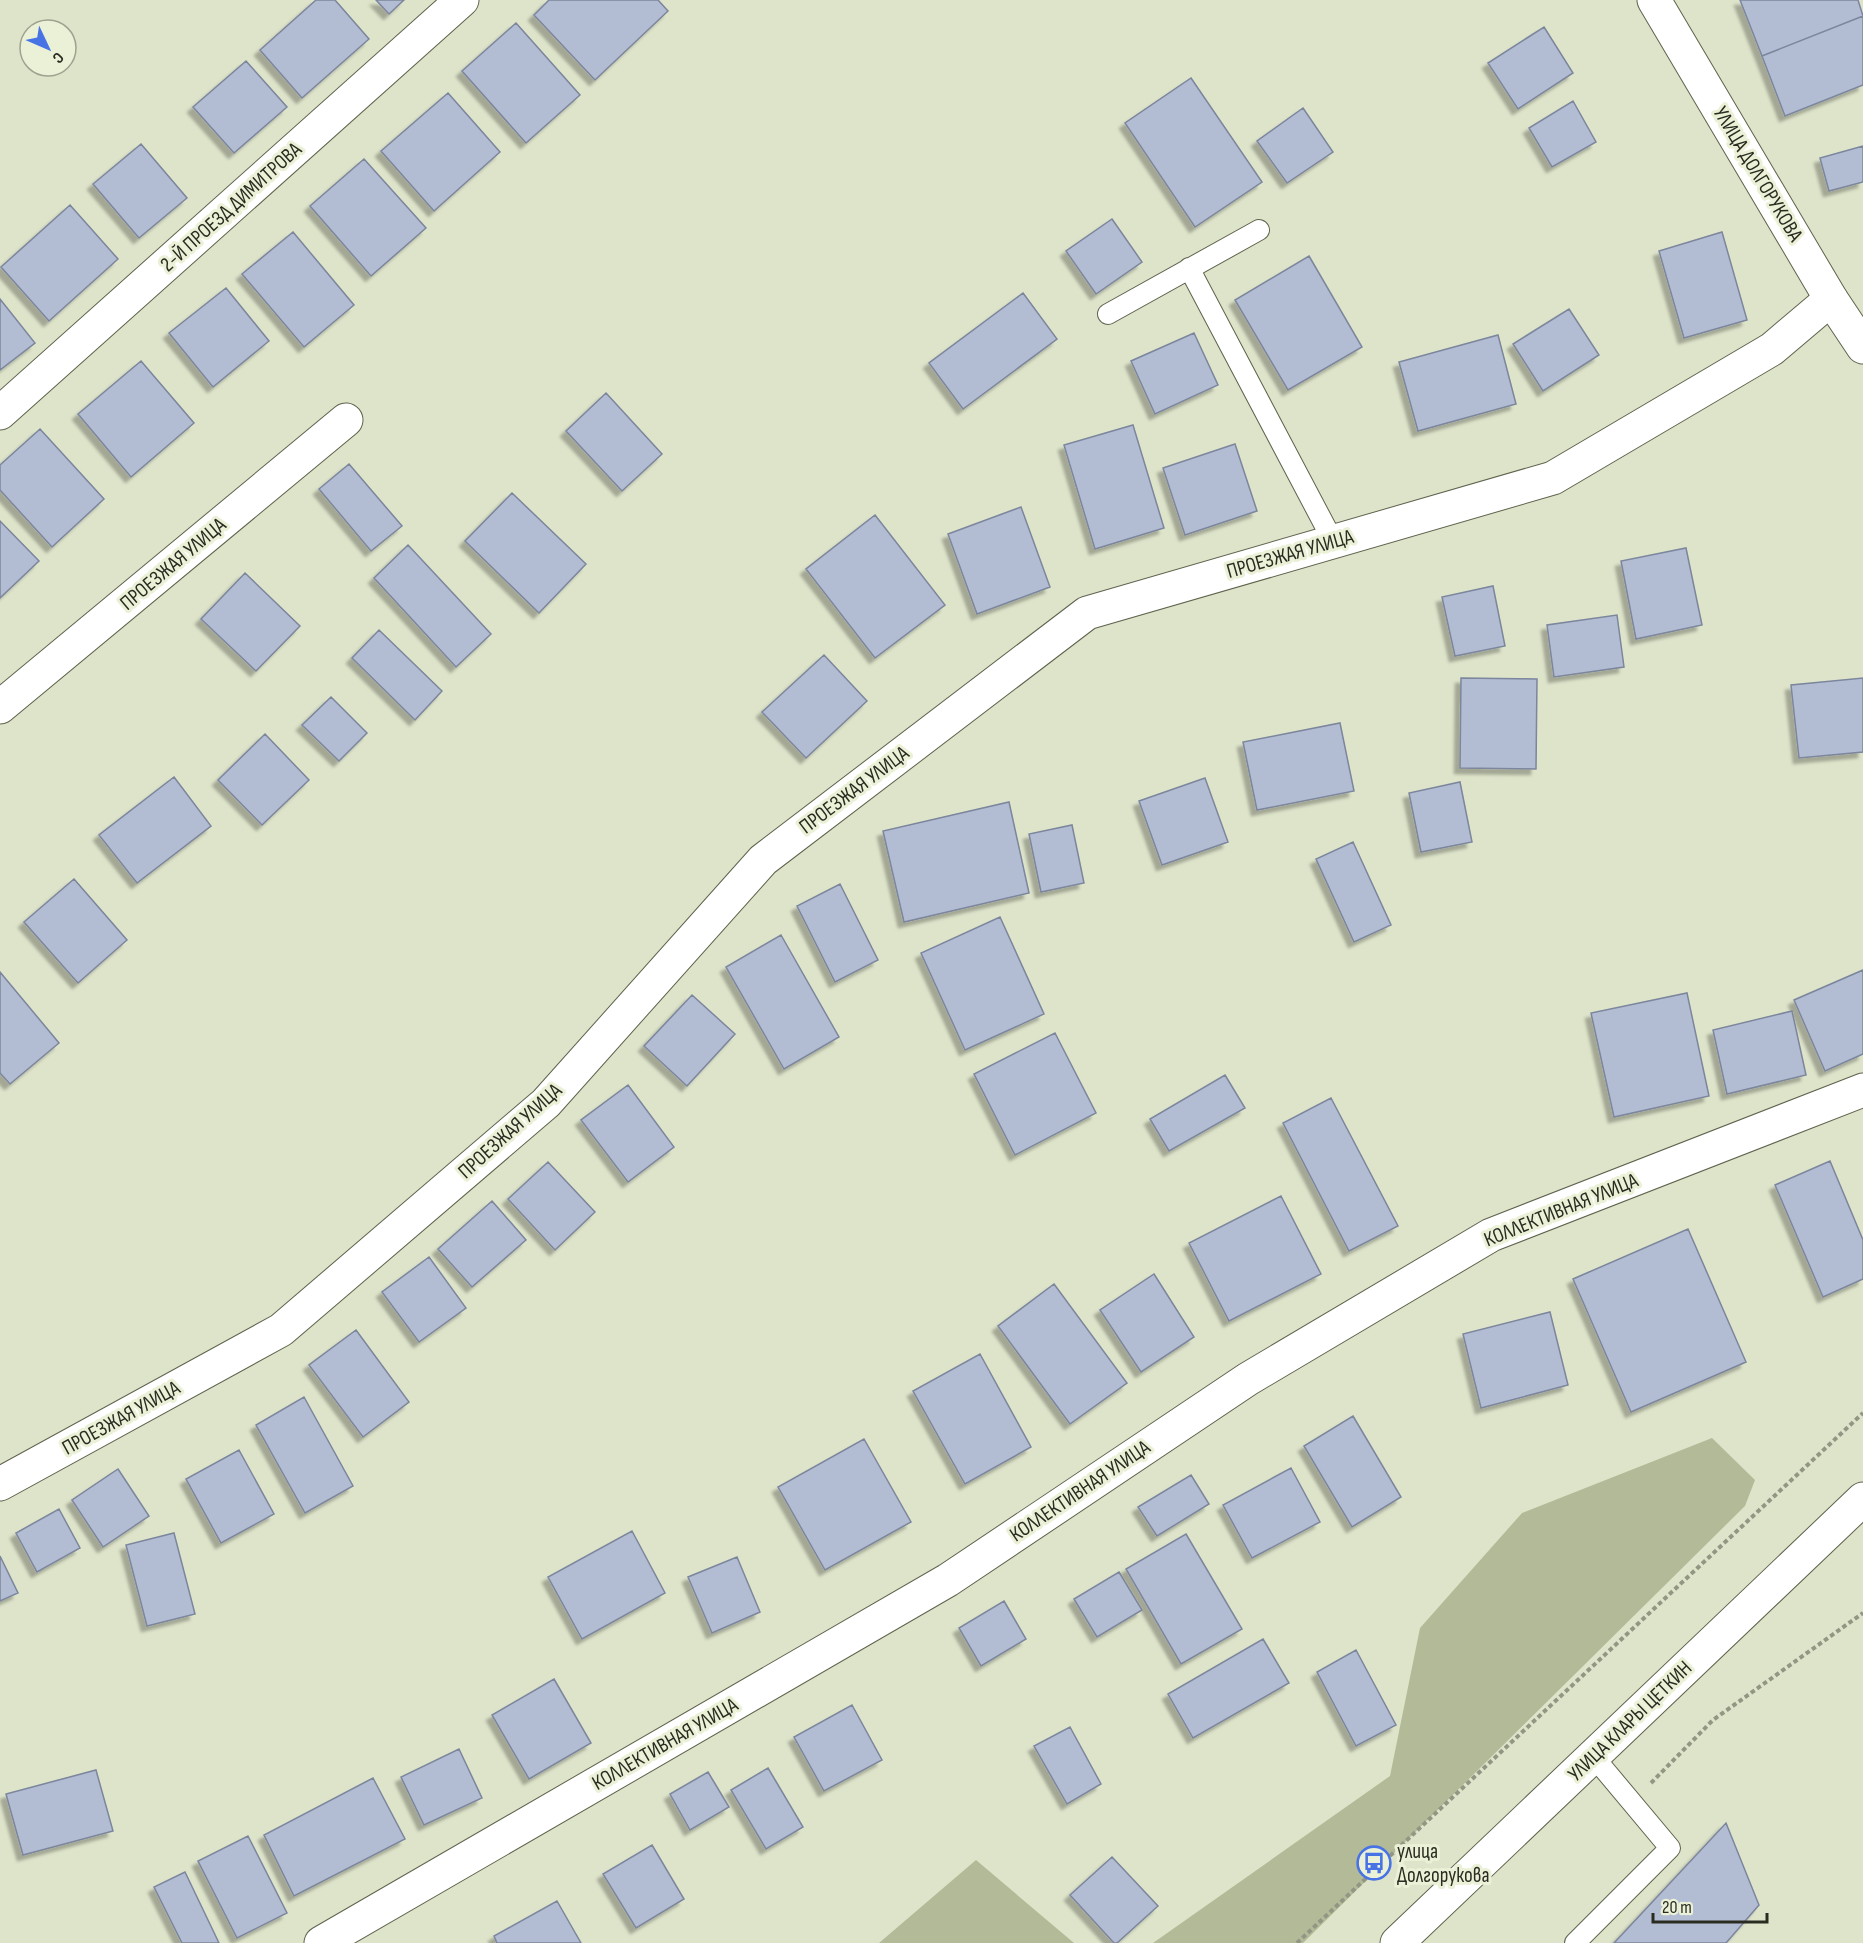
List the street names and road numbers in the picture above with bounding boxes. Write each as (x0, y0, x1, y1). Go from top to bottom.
street label: УЛИЦА ДОЛГОРУКОВА (1708, 102, 1809, 247)
street label: 2-Й ПРОЕЗД ДИМИТРОВА (155, 136, 307, 277)
street label: ПРОЕЗЖАЯ УЛИЦА (115, 512, 232, 616)
street label: ПРОЕЗЖАЯ УЛИЦА (1224, 524, 1357, 584)
street label: ПРОЕЗЖАЯ УЛИЦА (794, 740, 914, 839)
street label: ПРОЕЗЖАЯ УЛИЦА (453, 1077, 568, 1184)
street label: КОЛЛЕКТИВНАЯ УЛИЦА (1480, 1167, 1643, 1252)
street label: ПРОЕЗЖАЯ УЛИЦА (58, 1375, 185, 1461)
street label: КОЛЛЕКТИВНАЯ УЛИЦА (1005, 1434, 1156, 1547)
street label: УЛИЦА КЛАРЫ ЦЕТКИН (1563, 1656, 1697, 1786)
street label: КОЛЛЕКТИВНАЯ УЛИЦА (588, 1692, 743, 1796)

